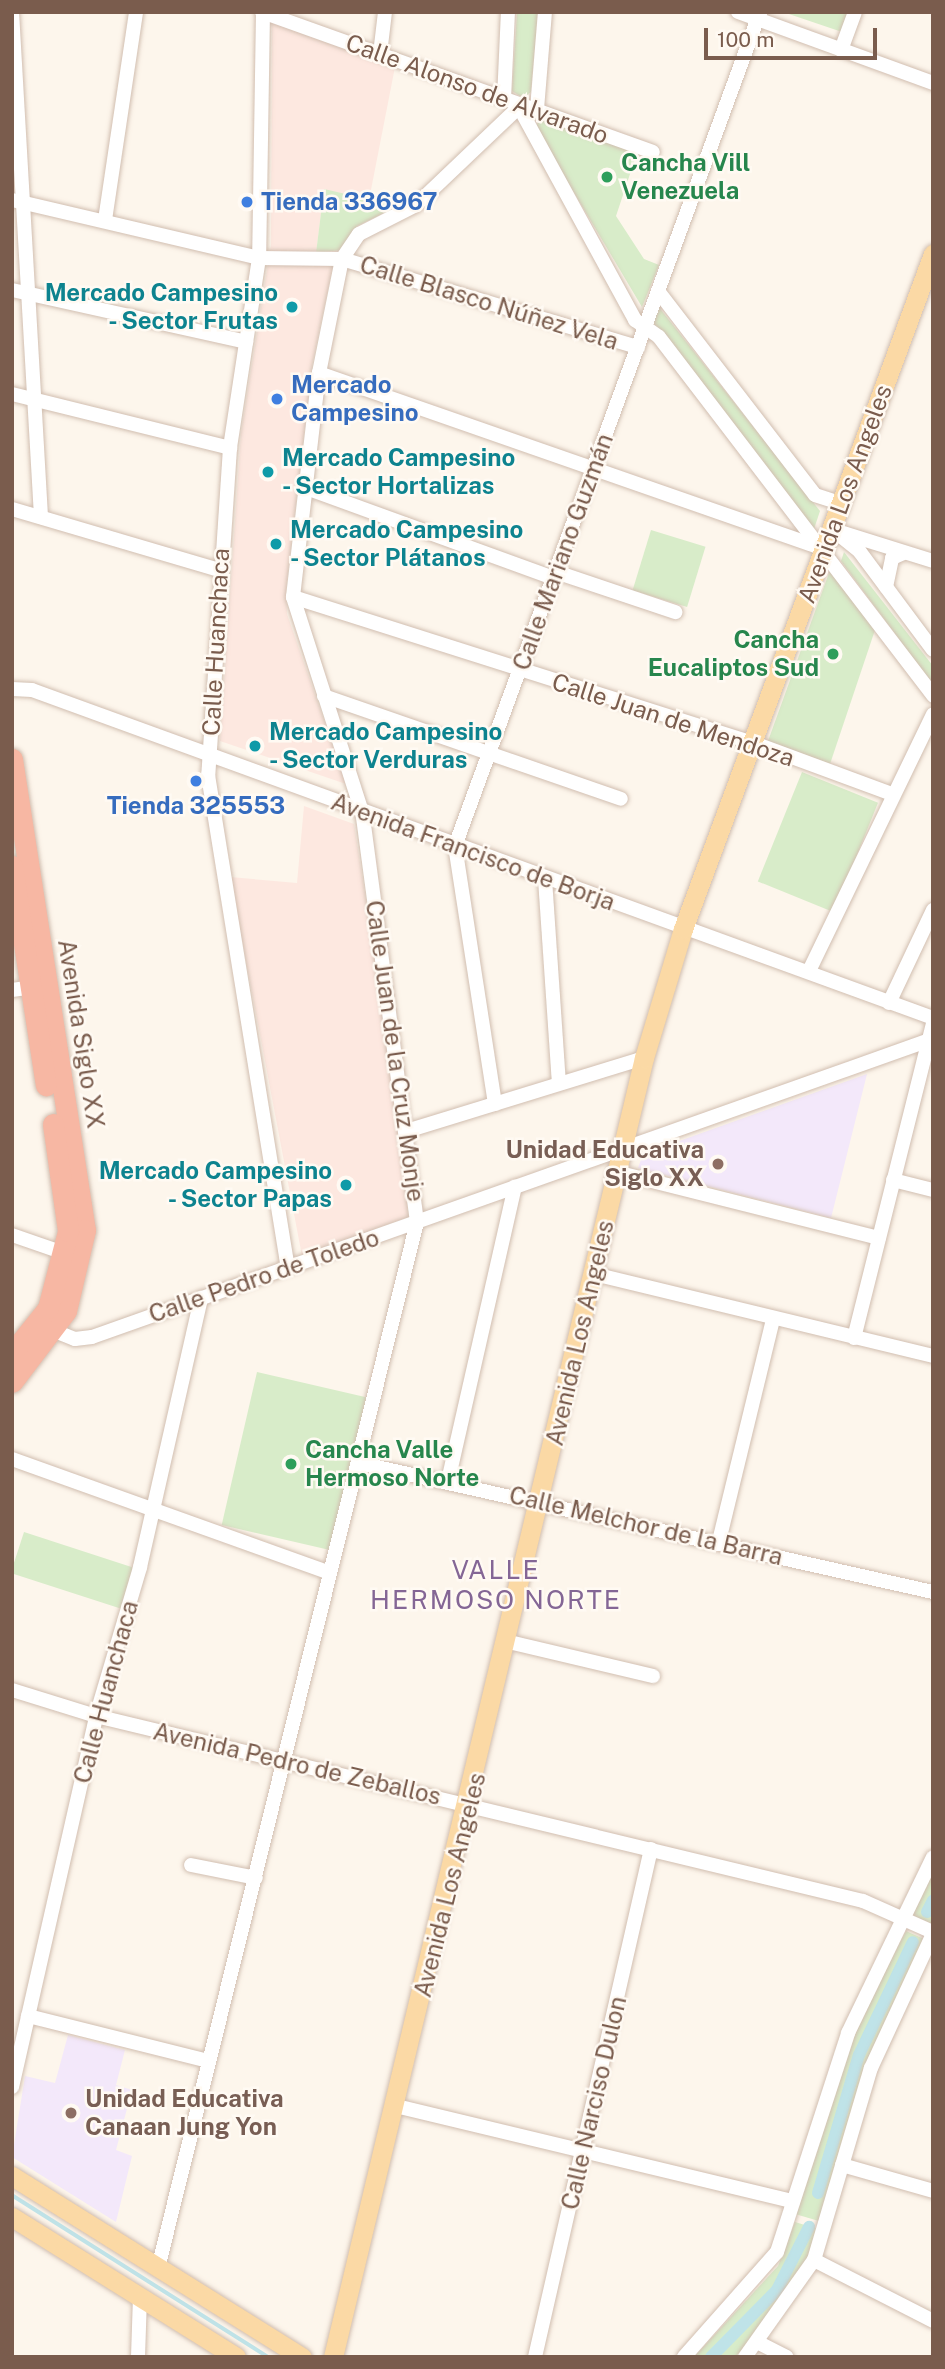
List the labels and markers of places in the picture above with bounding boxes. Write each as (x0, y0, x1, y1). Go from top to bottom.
place label: Cancha Vill Venezuela (621, 149, 751, 205)
marker: Cancha Vill Venezuela (599, 169, 615, 185)
place label: Tienda 336967 (261, 188, 438, 216)
marker: Tienda 336967 (239, 194, 255, 210)
place label: Mercado Campesino - Sector Frutas (45, 279, 278, 335)
marker: Mercado Campesino - Sector Frutas (284, 299, 300, 315)
place label: Mercado Campesino (291, 371, 419, 427)
marker: Mercado Campesino (269, 391, 285, 407)
place label: Mercado Campesino - Sector Hortalizas (282, 444, 515, 500)
marker: Mercado Campesino - Sector Hortalizas (260, 464, 276, 480)
place label: Mercado Campesino - Sector Plátanos (290, 516, 523, 572)
marker: Mercado Campesino - Sector Plátanos (268, 536, 284, 552)
place label: Cancha Eucaliptos Sud (648, 626, 819, 682)
marker: Cancha Eucaliptos Sud (825, 646, 841, 662)
place label: Mercado Campesino - Sector Verduras (269, 718, 502, 774)
marker: Mercado Campesino - Sector Verduras (247, 738, 263, 754)
marker: Tienda 325553 (188, 773, 204, 789)
place label: Tienda 325553 (107, 792, 285, 820)
place label: Unidad Educativa Siglo XX (505, 1136, 704, 1192)
marker: Unidad Educativa Siglo XX (710, 1156, 726, 1172)
place label: Mercado Campesino - Sector Papas (99, 1157, 332, 1213)
marker: Mercado Campesino - Sector Papas (338, 1177, 354, 1193)
place label: Cancha Valle Hermoso Norte (305, 1436, 479, 1492)
marker: Cancha Valle Hermoso Norte (283, 1456, 299, 1472)
place label: Unidad Educativa Canaan Jung Yon (85, 2085, 284, 2141)
marker: Unidad Educativa Canaan Jung Yon (63, 2105, 79, 2121)

